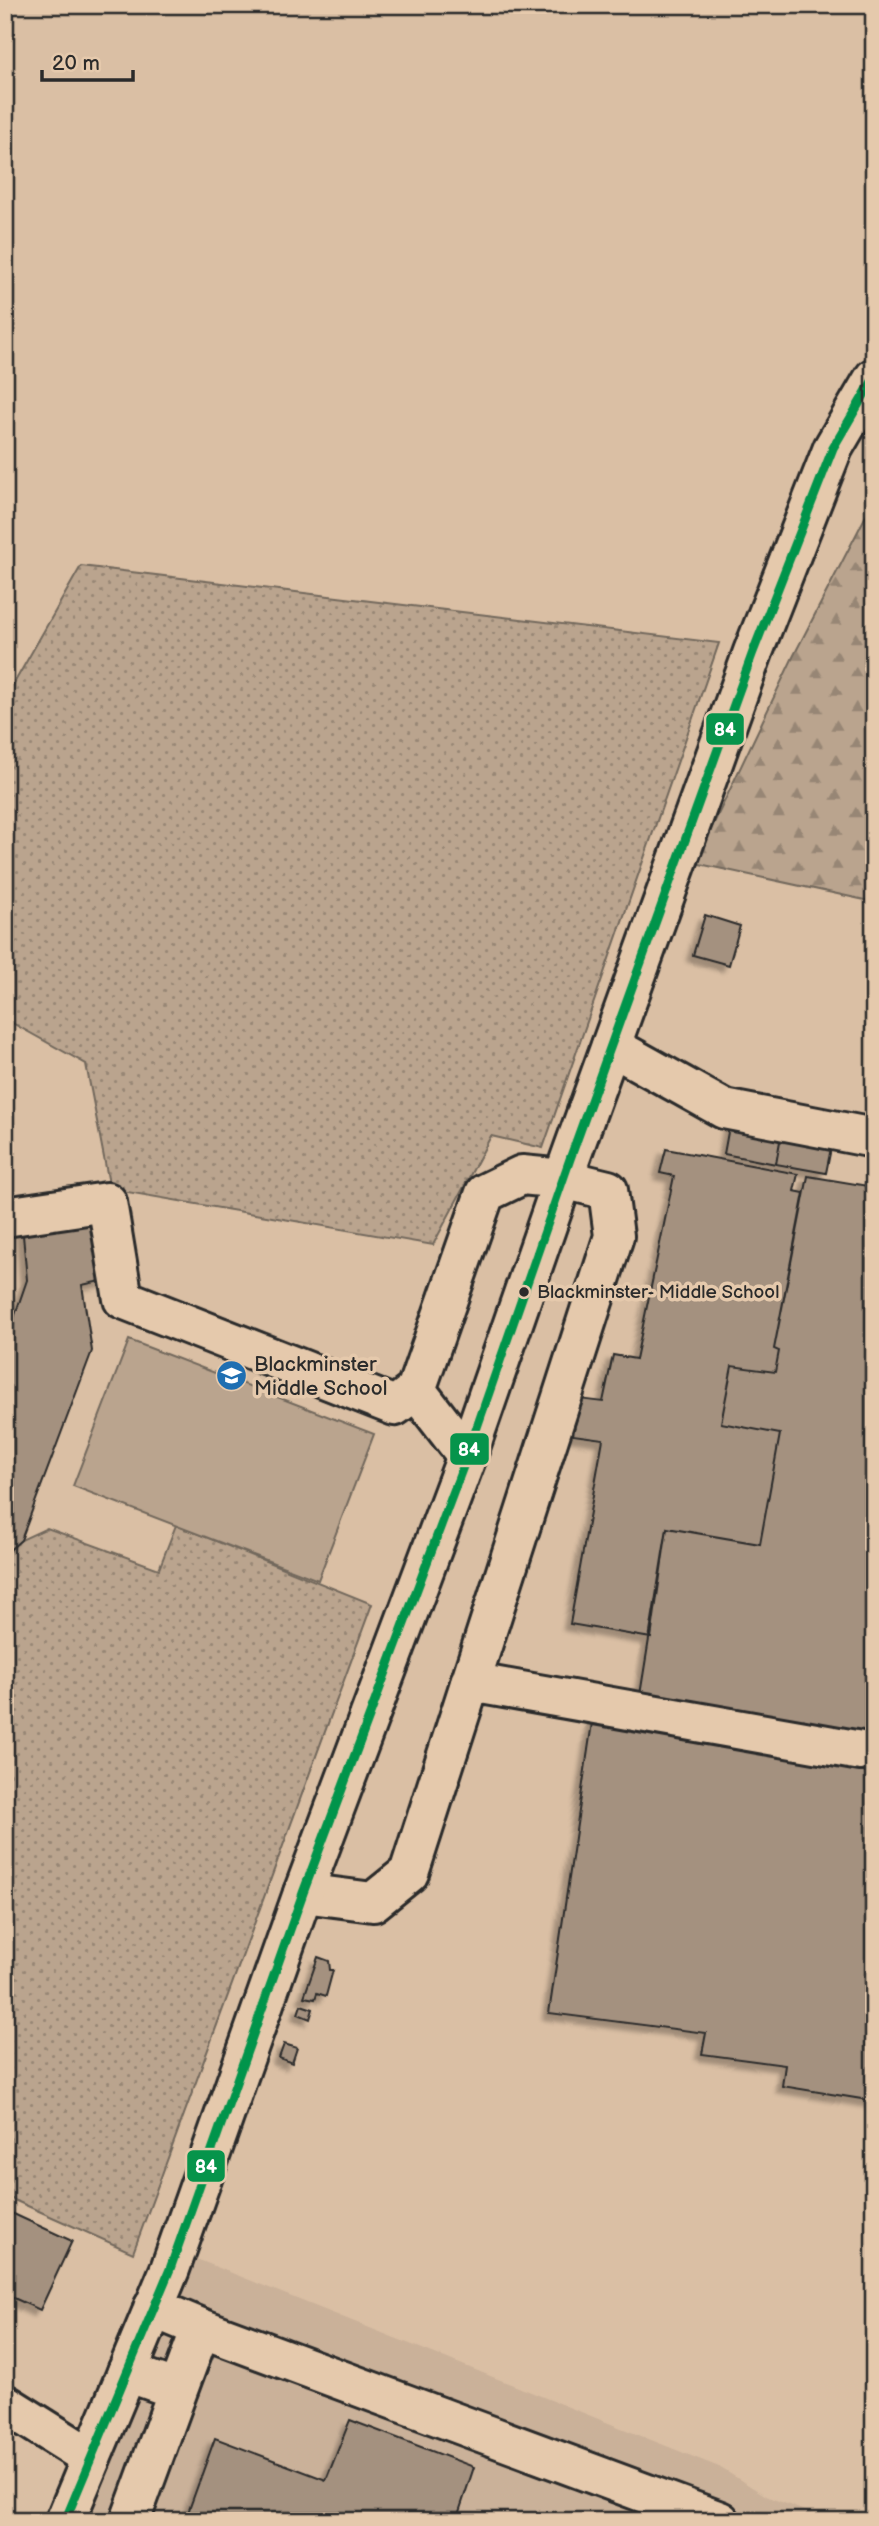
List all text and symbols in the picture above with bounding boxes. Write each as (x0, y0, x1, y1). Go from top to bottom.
scale bar (42, 38, 133, 82)
text: 20 m (52, 51, 100, 76)
line badge: 84 (705, 712, 745, 746)
text: 84 (714, 719, 736, 742)
place label: Blackminster- Middle School (537, 1281, 779, 1304)
marker: Blackminster- Middle School (517, 1285, 531, 1299)
place label: Blackminster Middle School (254, 1352, 387, 1401)
school or university icon: Blackminster Middle School (214, 1359, 248, 1393)
line badge: 84 (449, 1432, 490, 1466)
text: 84 (458, 1439, 480, 1462)
line badge: 84 (186, 2149, 226, 2183)
text: 84 (195, 2156, 217, 2179)

